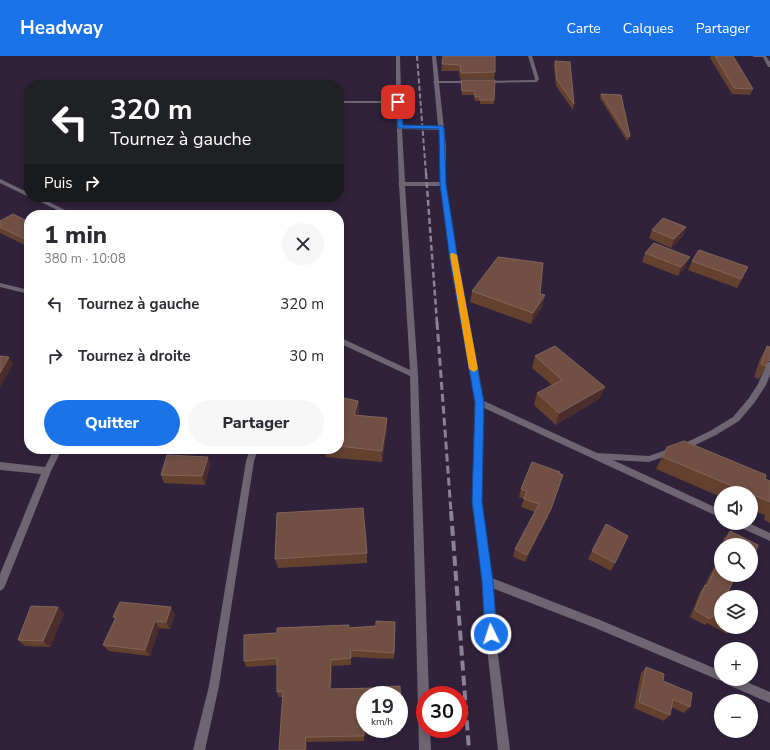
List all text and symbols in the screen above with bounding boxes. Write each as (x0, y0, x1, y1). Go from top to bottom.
text: Headway (20, 15, 103, 41)
text: Carte (567, 19, 601, 38)
text: Calques (623, 19, 674, 38)
text: Partager (696, 19, 750, 38)
pin (381, 85, 415, 119)
text: 320 m (110, 91, 193, 129)
icon: arrive (387, 91, 409, 113)
icon: left (44, 96, 96, 148)
text: Tournez à gauche (110, 127, 251, 151)
icon: right (81, 172, 103, 194)
text: Puis (44, 173, 73, 193)
text: 1 min (44, 219, 107, 251)
button: close (282, 223, 324, 265)
text: 380 m · 10:08 (44, 250, 126, 268)
icon: left (44, 293, 66, 315)
text: Tournez à gauche (78, 294, 200, 314)
text: 320 m (280, 294, 324, 314)
icon: right (44, 345, 66, 367)
text: Tournez à droite (78, 346, 191, 366)
text: 30 m (289, 346, 324, 366)
button: Quitter (44, 400, 180, 446)
button: Partager (188, 400, 324, 446)
map controls (714, 486, 758, 738)
button: sound (714, 486, 758, 530)
button: search (714, 538, 758, 582)
button: layers (714, 590, 758, 634)
position arrow (470, 613, 512, 655)
button: + (714, 642, 758, 686)
speed limit sign: 30 (416, 686, 468, 738)
text: 19 (370, 693, 394, 720)
button: − (714, 694, 758, 738)
text: km/h (371, 715, 393, 729)

